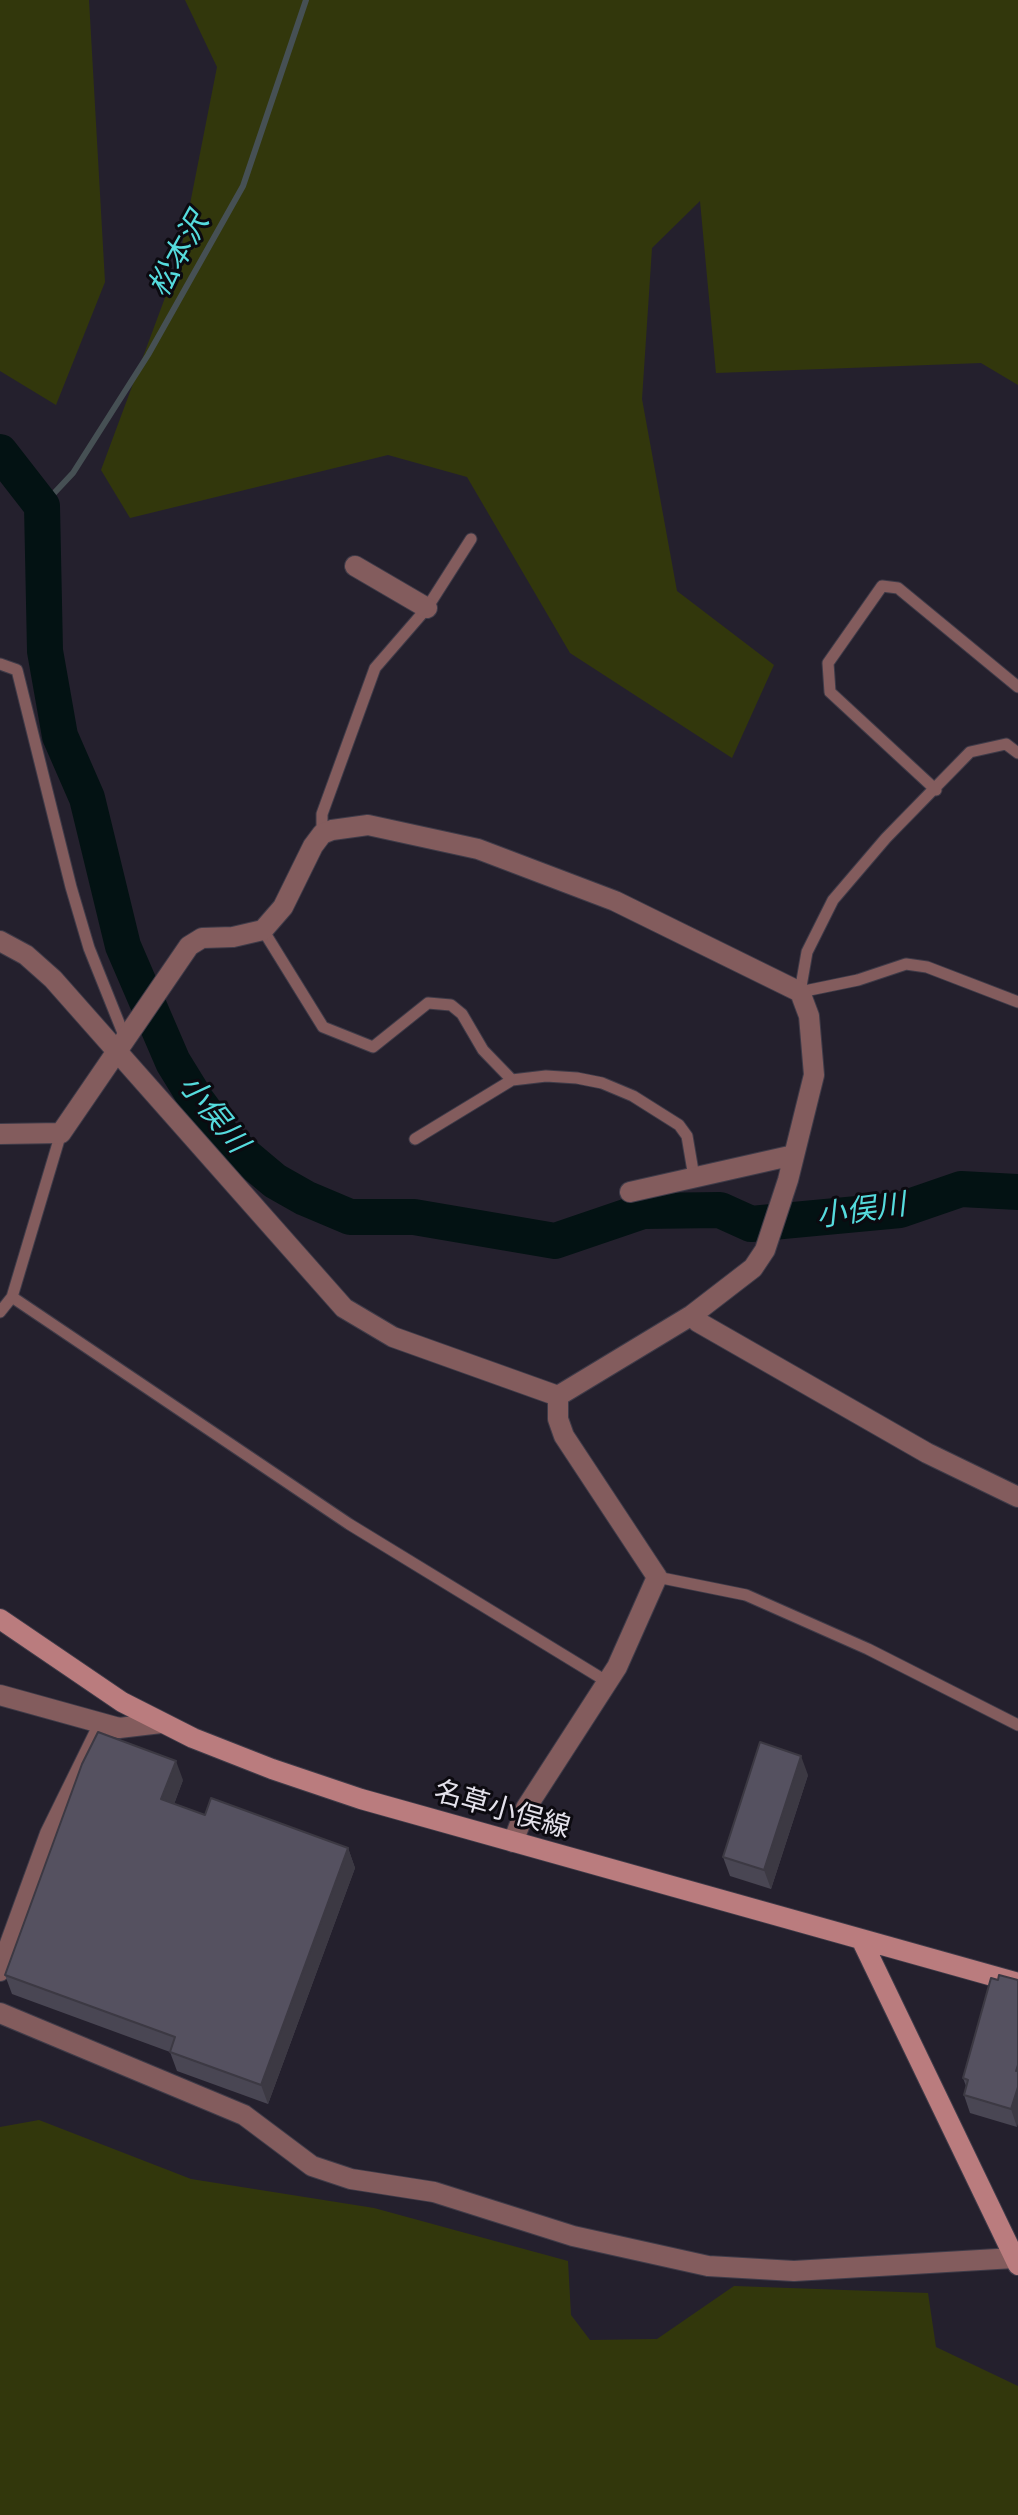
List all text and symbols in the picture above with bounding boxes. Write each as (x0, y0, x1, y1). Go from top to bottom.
water label: 松本沢 (141, 207, 217, 303)
water label: 小俣川 (171, 1068, 255, 1160)
water label: 小俣川 (814, 1187, 908, 1235)
street label: 名草小俣線 (430, 1775, 574, 1845)

